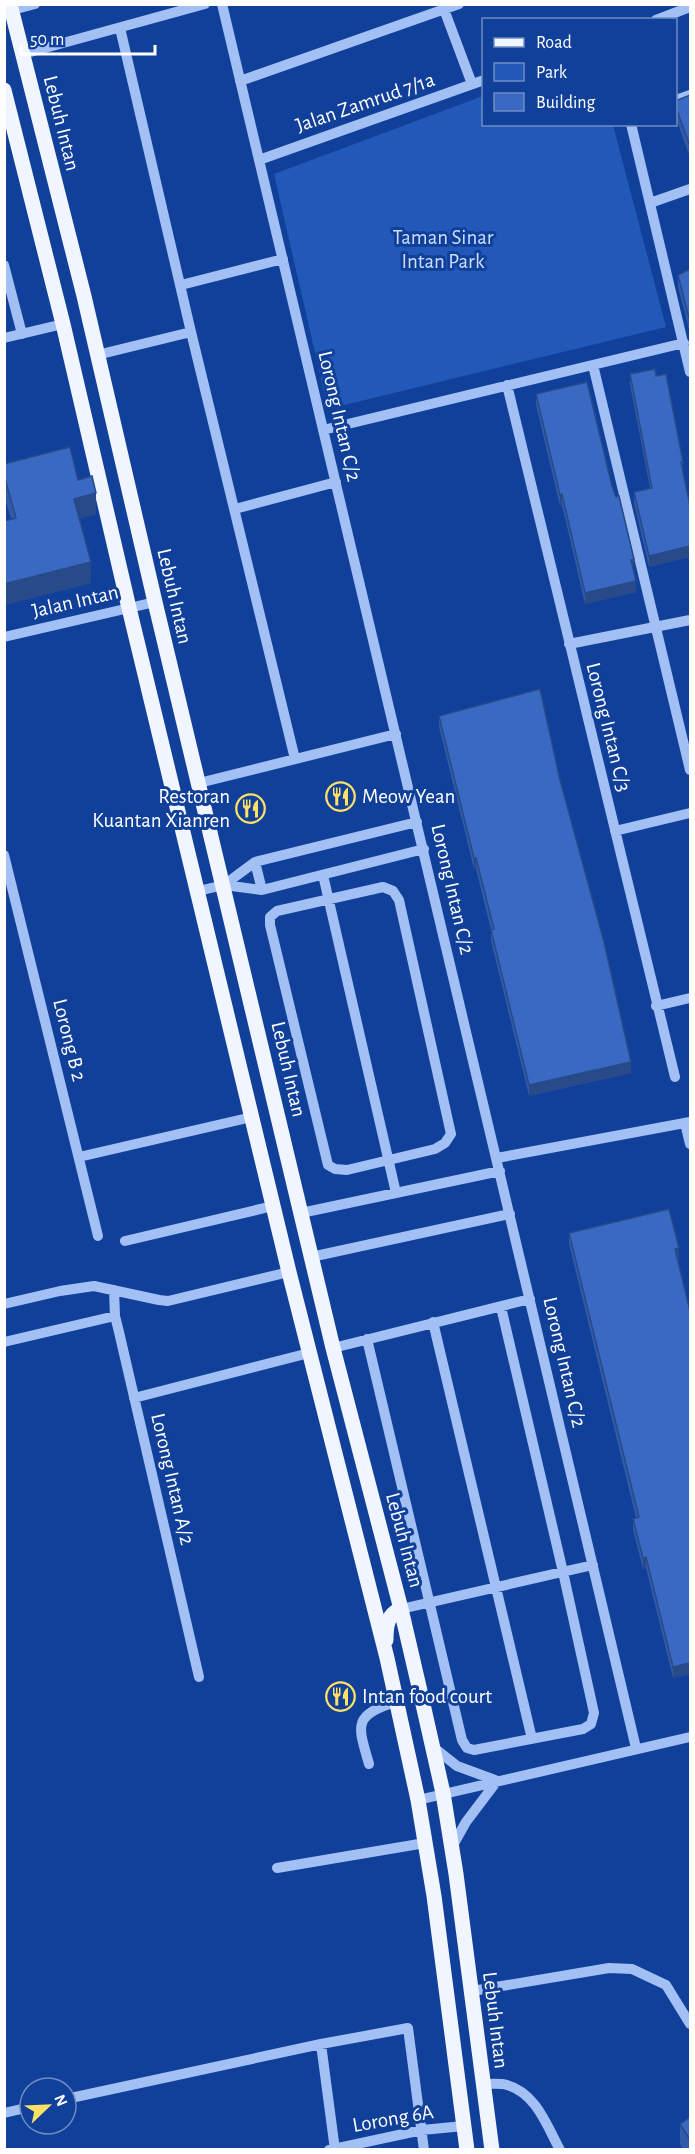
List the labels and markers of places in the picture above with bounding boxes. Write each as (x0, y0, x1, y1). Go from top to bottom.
restaurant icon: Meow Yean (325, 780, 357, 812)
place label: Restoran Kuantan Xianren (92, 786, 230, 831)
place label: Meow Yean (362, 786, 455, 807)
restaurant icon: Restoran Kuantan Xianren (235, 792, 267, 824)
restaurant icon: Intan food court (325, 1680, 357, 1712)
place label: Intan food court (362, 1686, 492, 1707)

